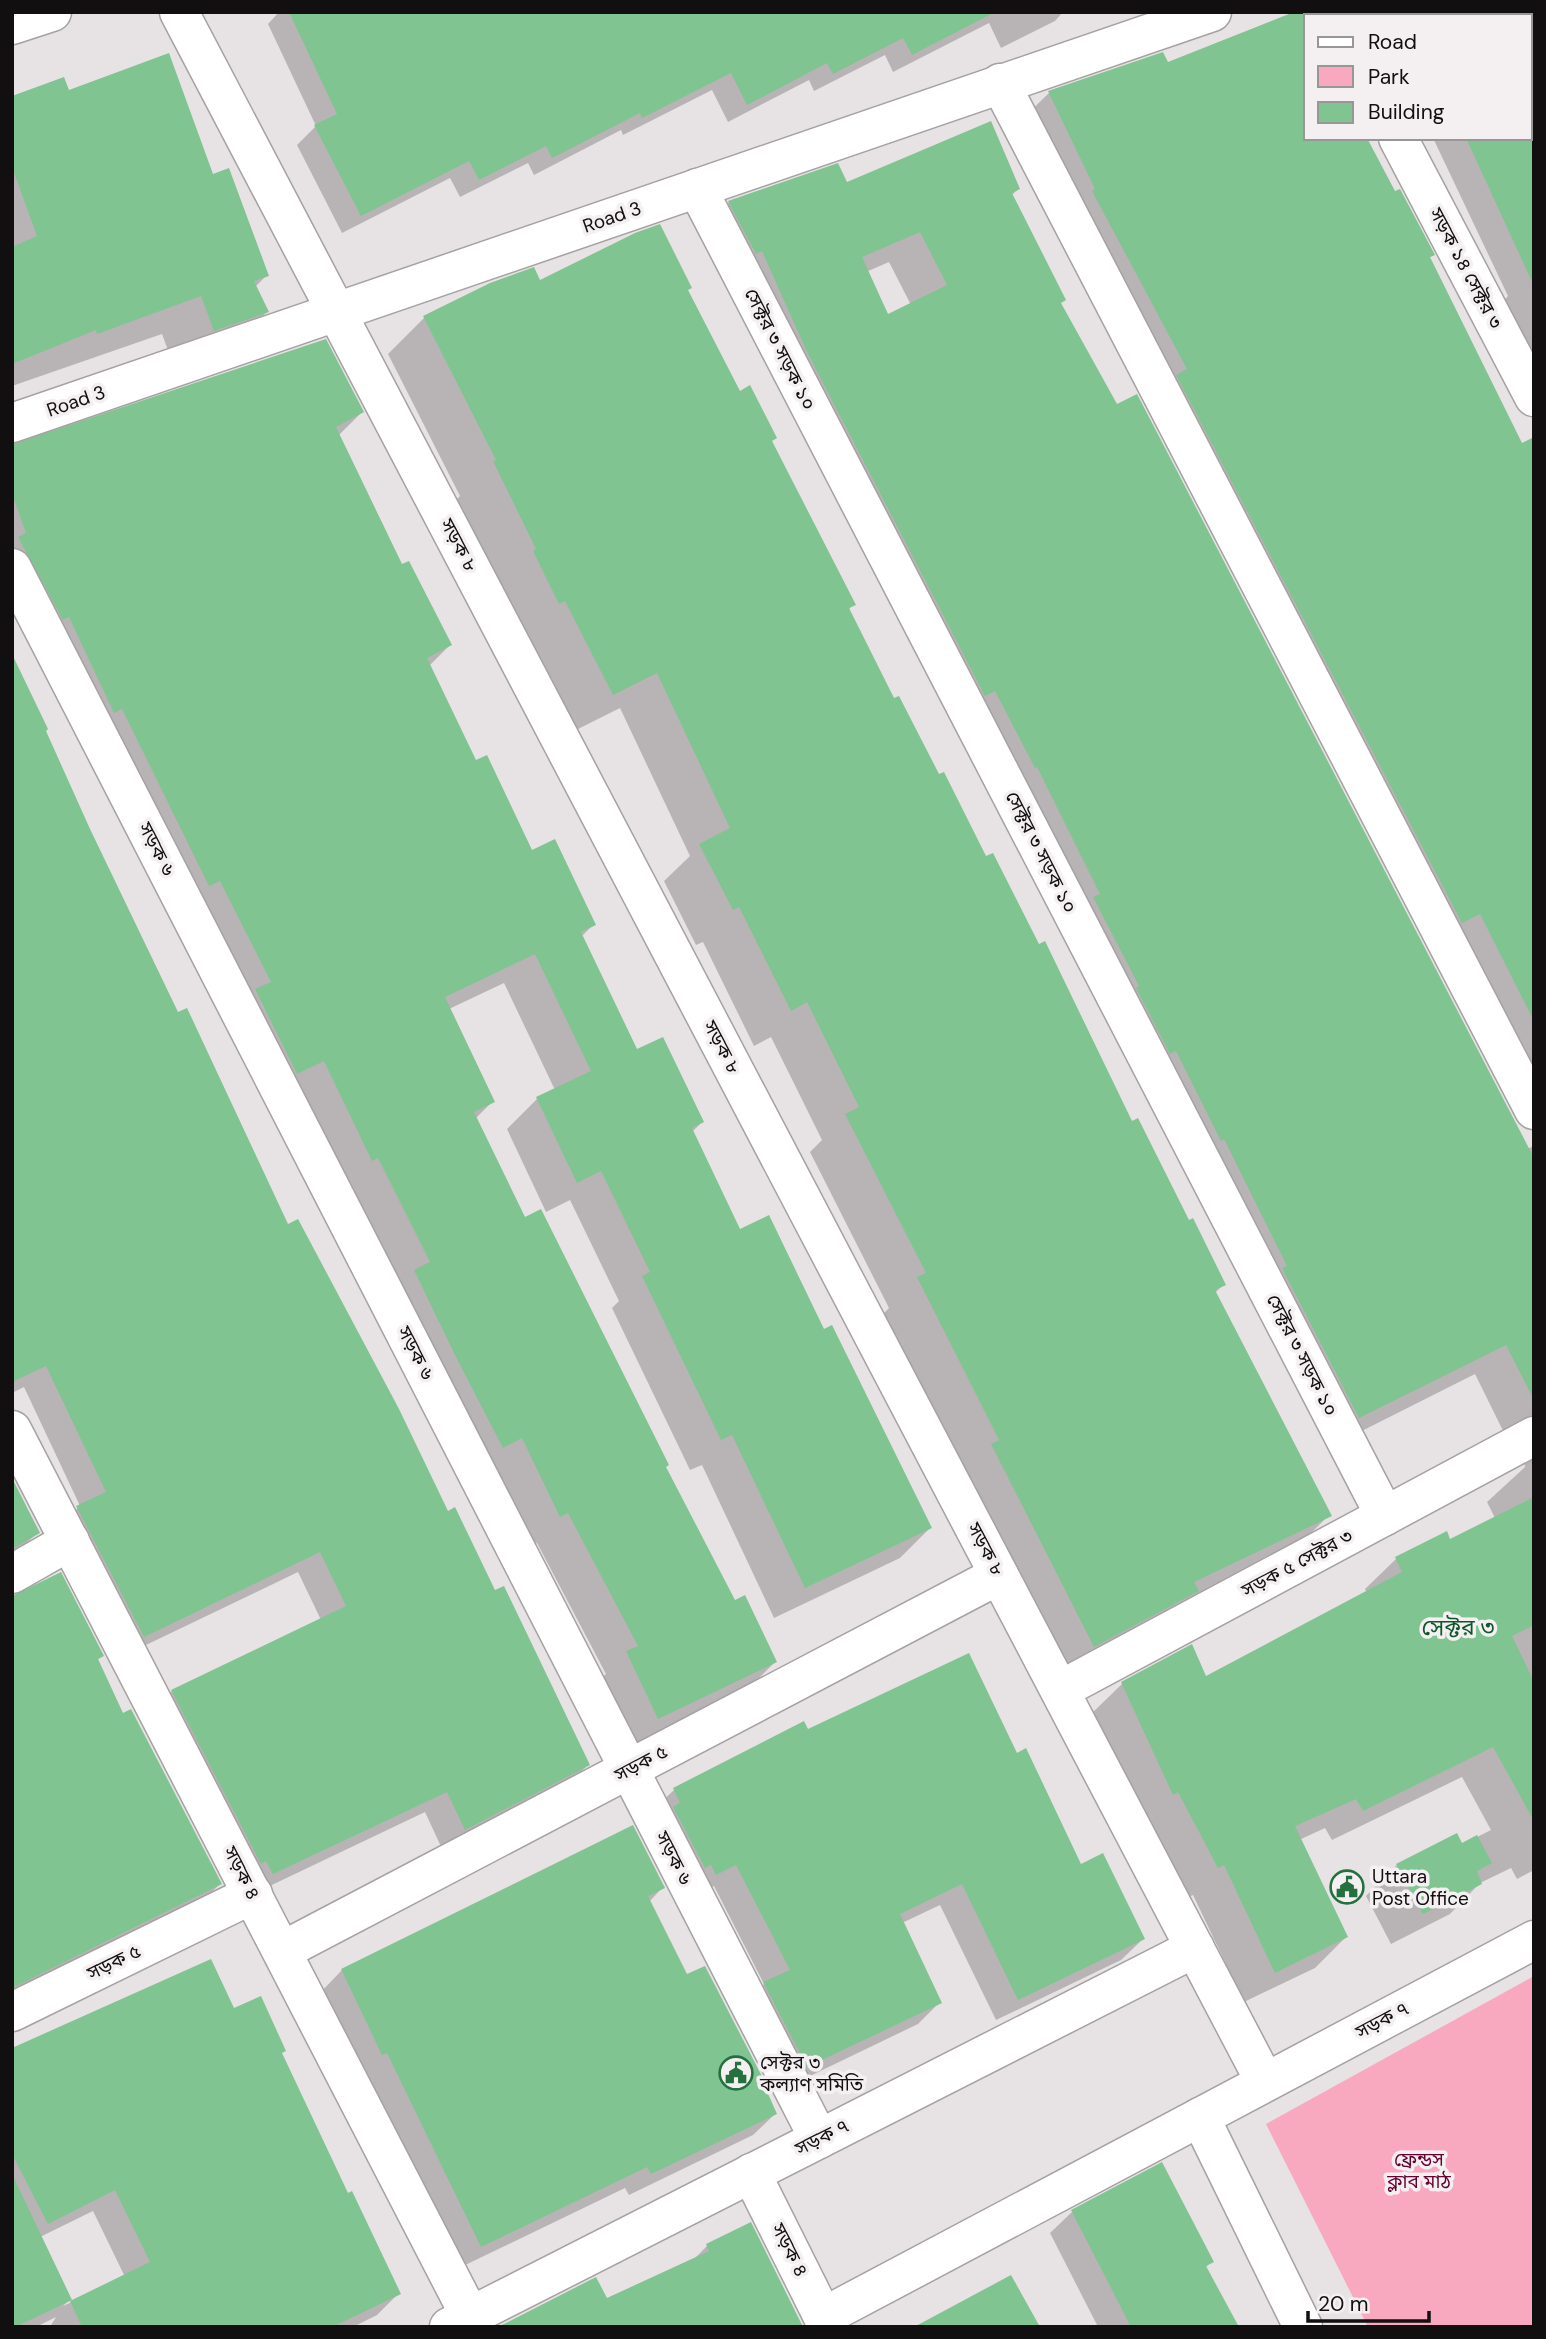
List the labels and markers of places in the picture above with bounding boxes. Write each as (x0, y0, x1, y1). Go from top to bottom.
place label: Uttara Post Office (1372, 1864, 1469, 1911)
public building icon: Uttara Post Office (1328, 1868, 1366, 1906)
place label: সেক্টর ৩ কল্যাণ সমিতি (759, 2050, 864, 2097)
public building icon: সেক্টর ৩ কল্যাণ সমিতি (717, 2054, 755, 2092)

